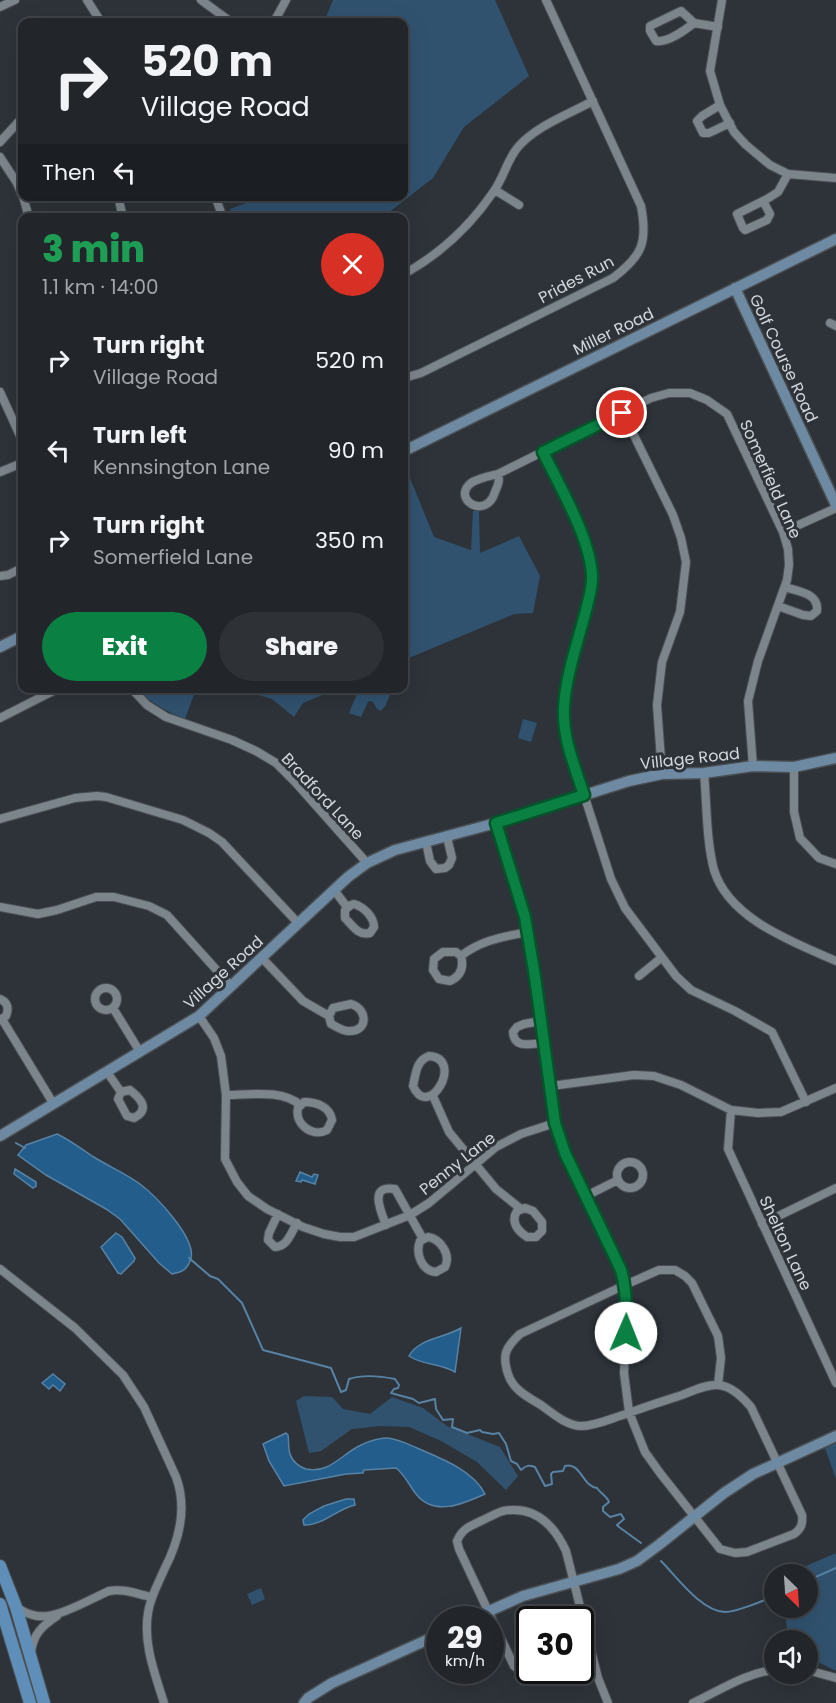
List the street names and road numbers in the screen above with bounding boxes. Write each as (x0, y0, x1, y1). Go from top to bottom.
street label: Prides Run (534, 250, 618, 309)
street label: Golf Course Road (744, 290, 823, 426)
street label: Miller Road (569, 302, 658, 361)
street label: Somerfield Lane (734, 416, 807, 542)
street label: Village Road (639, 742, 741, 775)
street label: Bradford Lane (276, 748, 369, 845)
street label: Village Road (178, 930, 268, 1014)
street label: Penny Lane (414, 1126, 500, 1200)
street label: Shelton Lane (754, 1192, 818, 1294)

